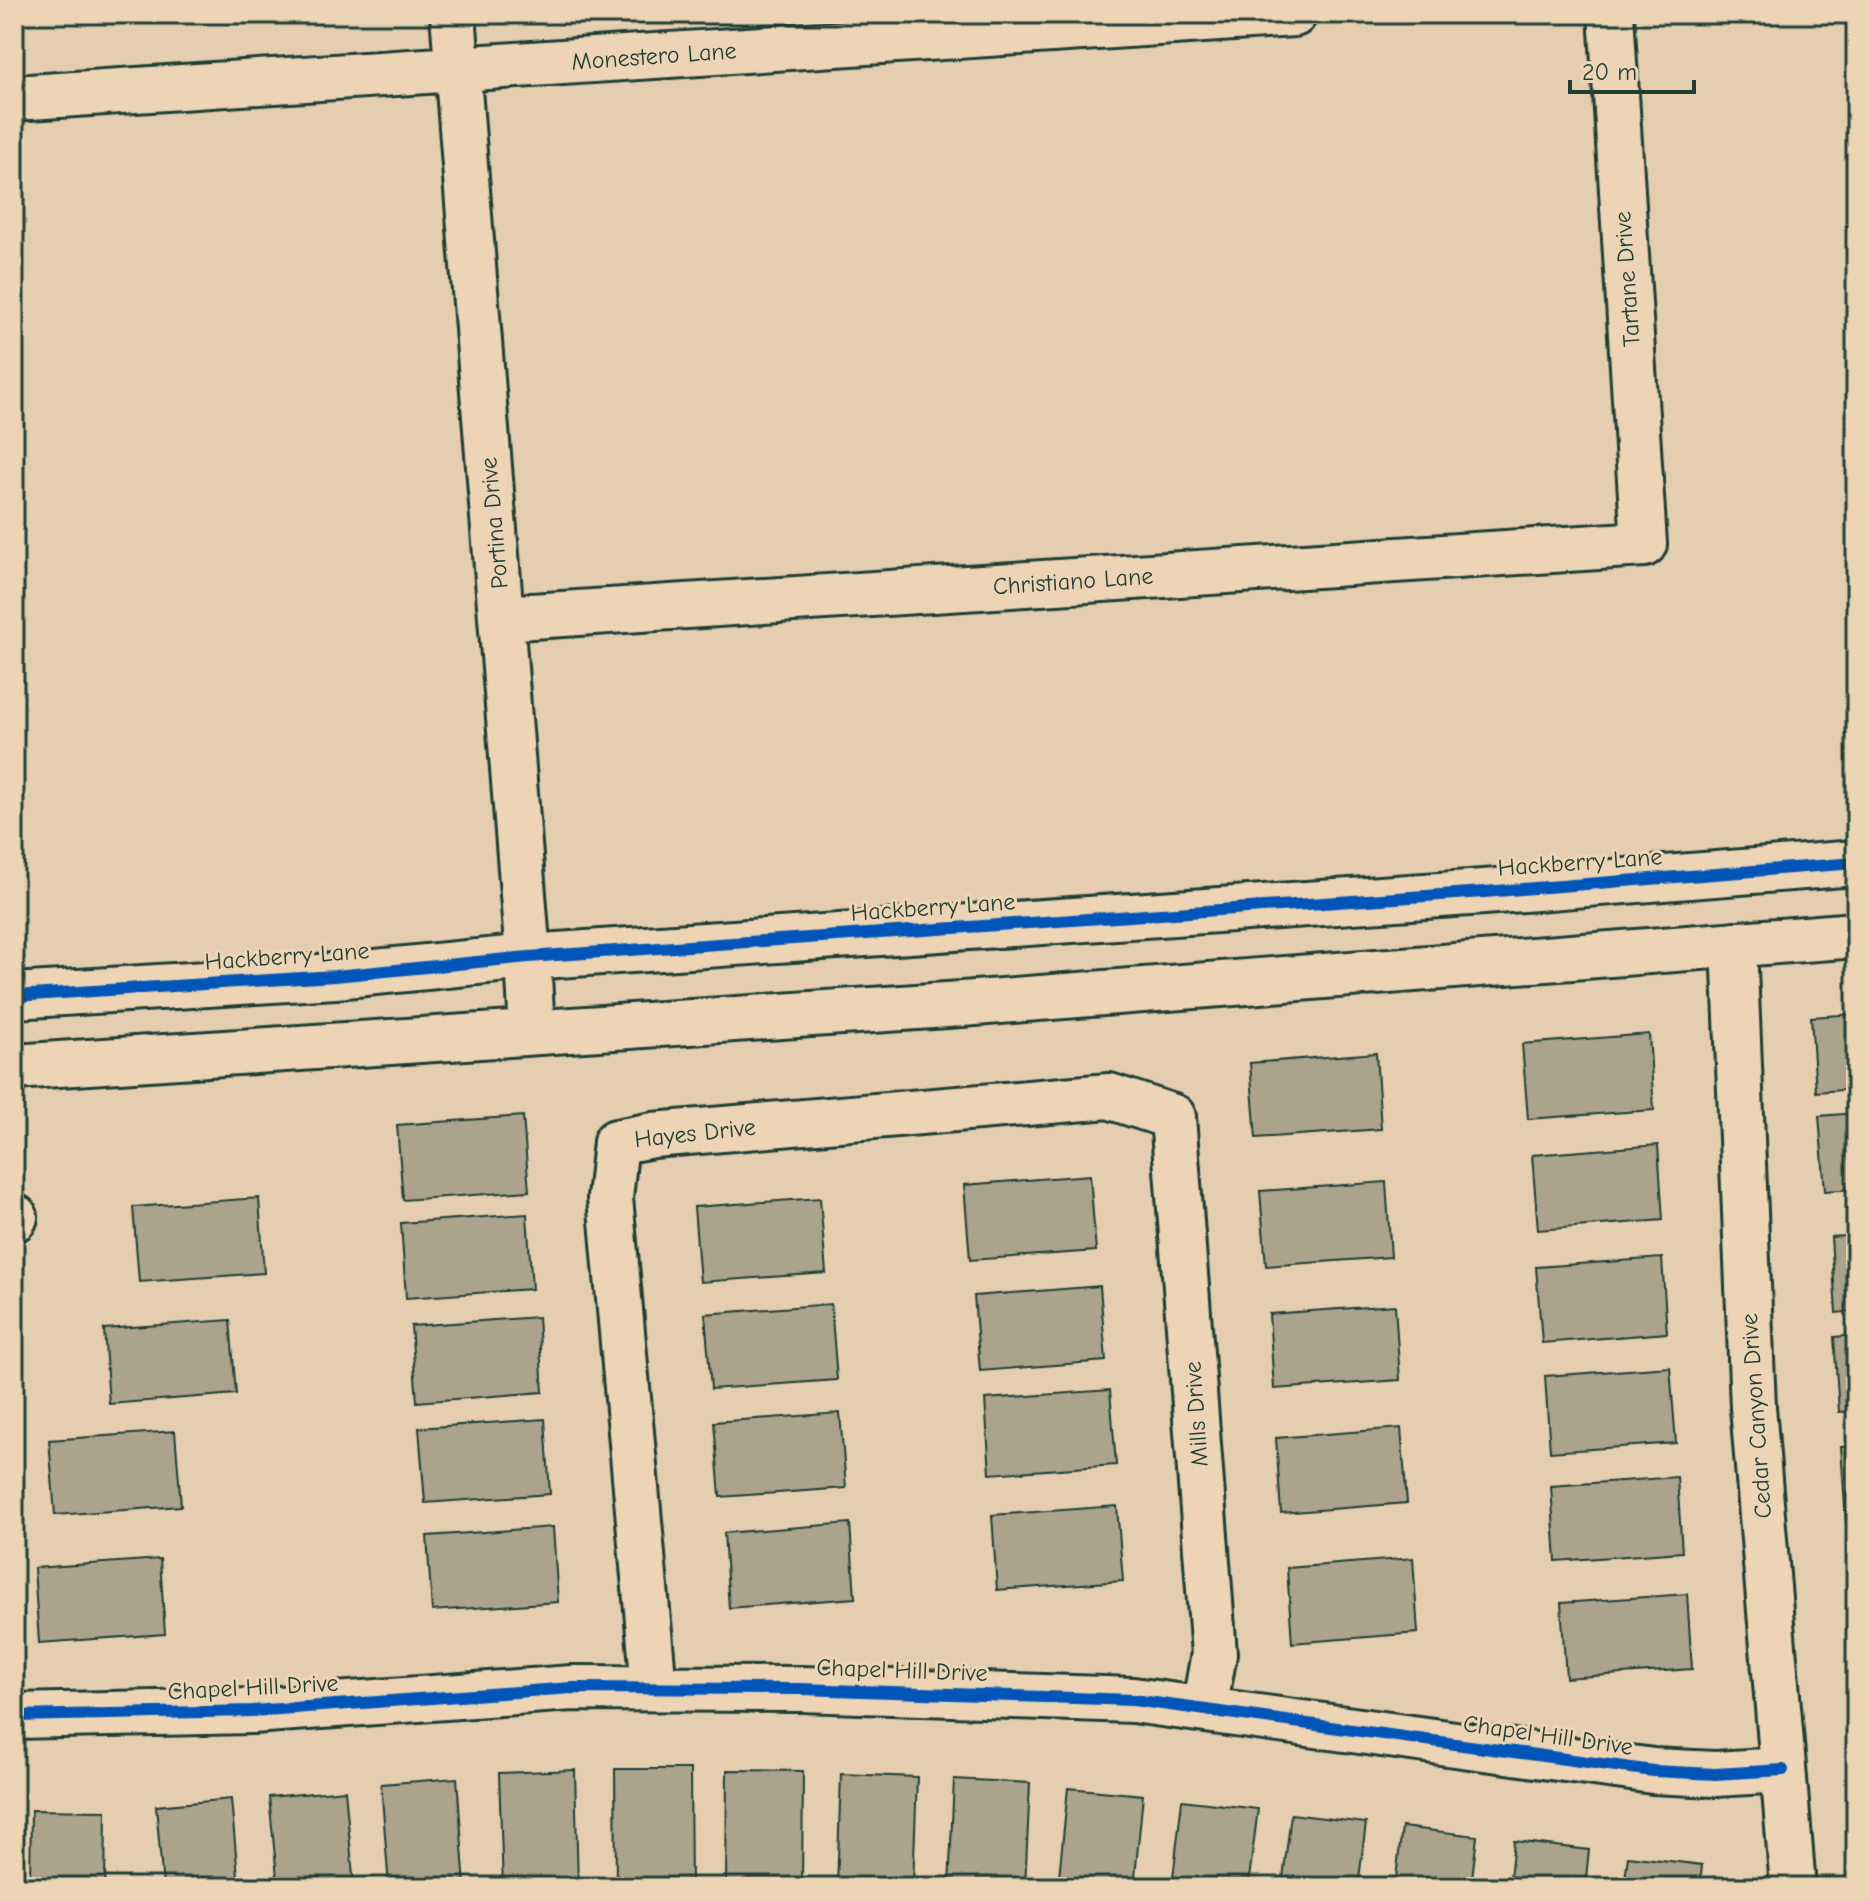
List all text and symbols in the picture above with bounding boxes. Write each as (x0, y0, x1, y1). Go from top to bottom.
street label: Monestero Lane (571, 36, 737, 76)
scale bar (1570, 44, 1694, 94)
text: 20 m (1582, 58, 1637, 86)
street label: Tartane Drive (1608, 210, 1646, 348)
street label: Portina Drive (474, 456, 514, 590)
street label: Christiano Lane (992, 561, 1154, 601)
street label: Hackberry Lane (1497, 842, 1663, 882)
street label: Hackberry Lane (850, 887, 1016, 927)
street label: Hackberry Lane (204, 936, 370, 976)
street label: Hayes Drive (633, 1113, 757, 1153)
street label: Cedar Canyon Drive (1735, 1312, 1777, 1520)
street label: Mills Drive (1178, 1360, 1214, 1468)
street label: Chapel Hill Drive (816, 1653, 988, 1687)
street label: Chapel Hill Drive (167, 1669, 339, 1705)
street label: Chapel Hill Drive (1461, 1709, 1635, 1761)

